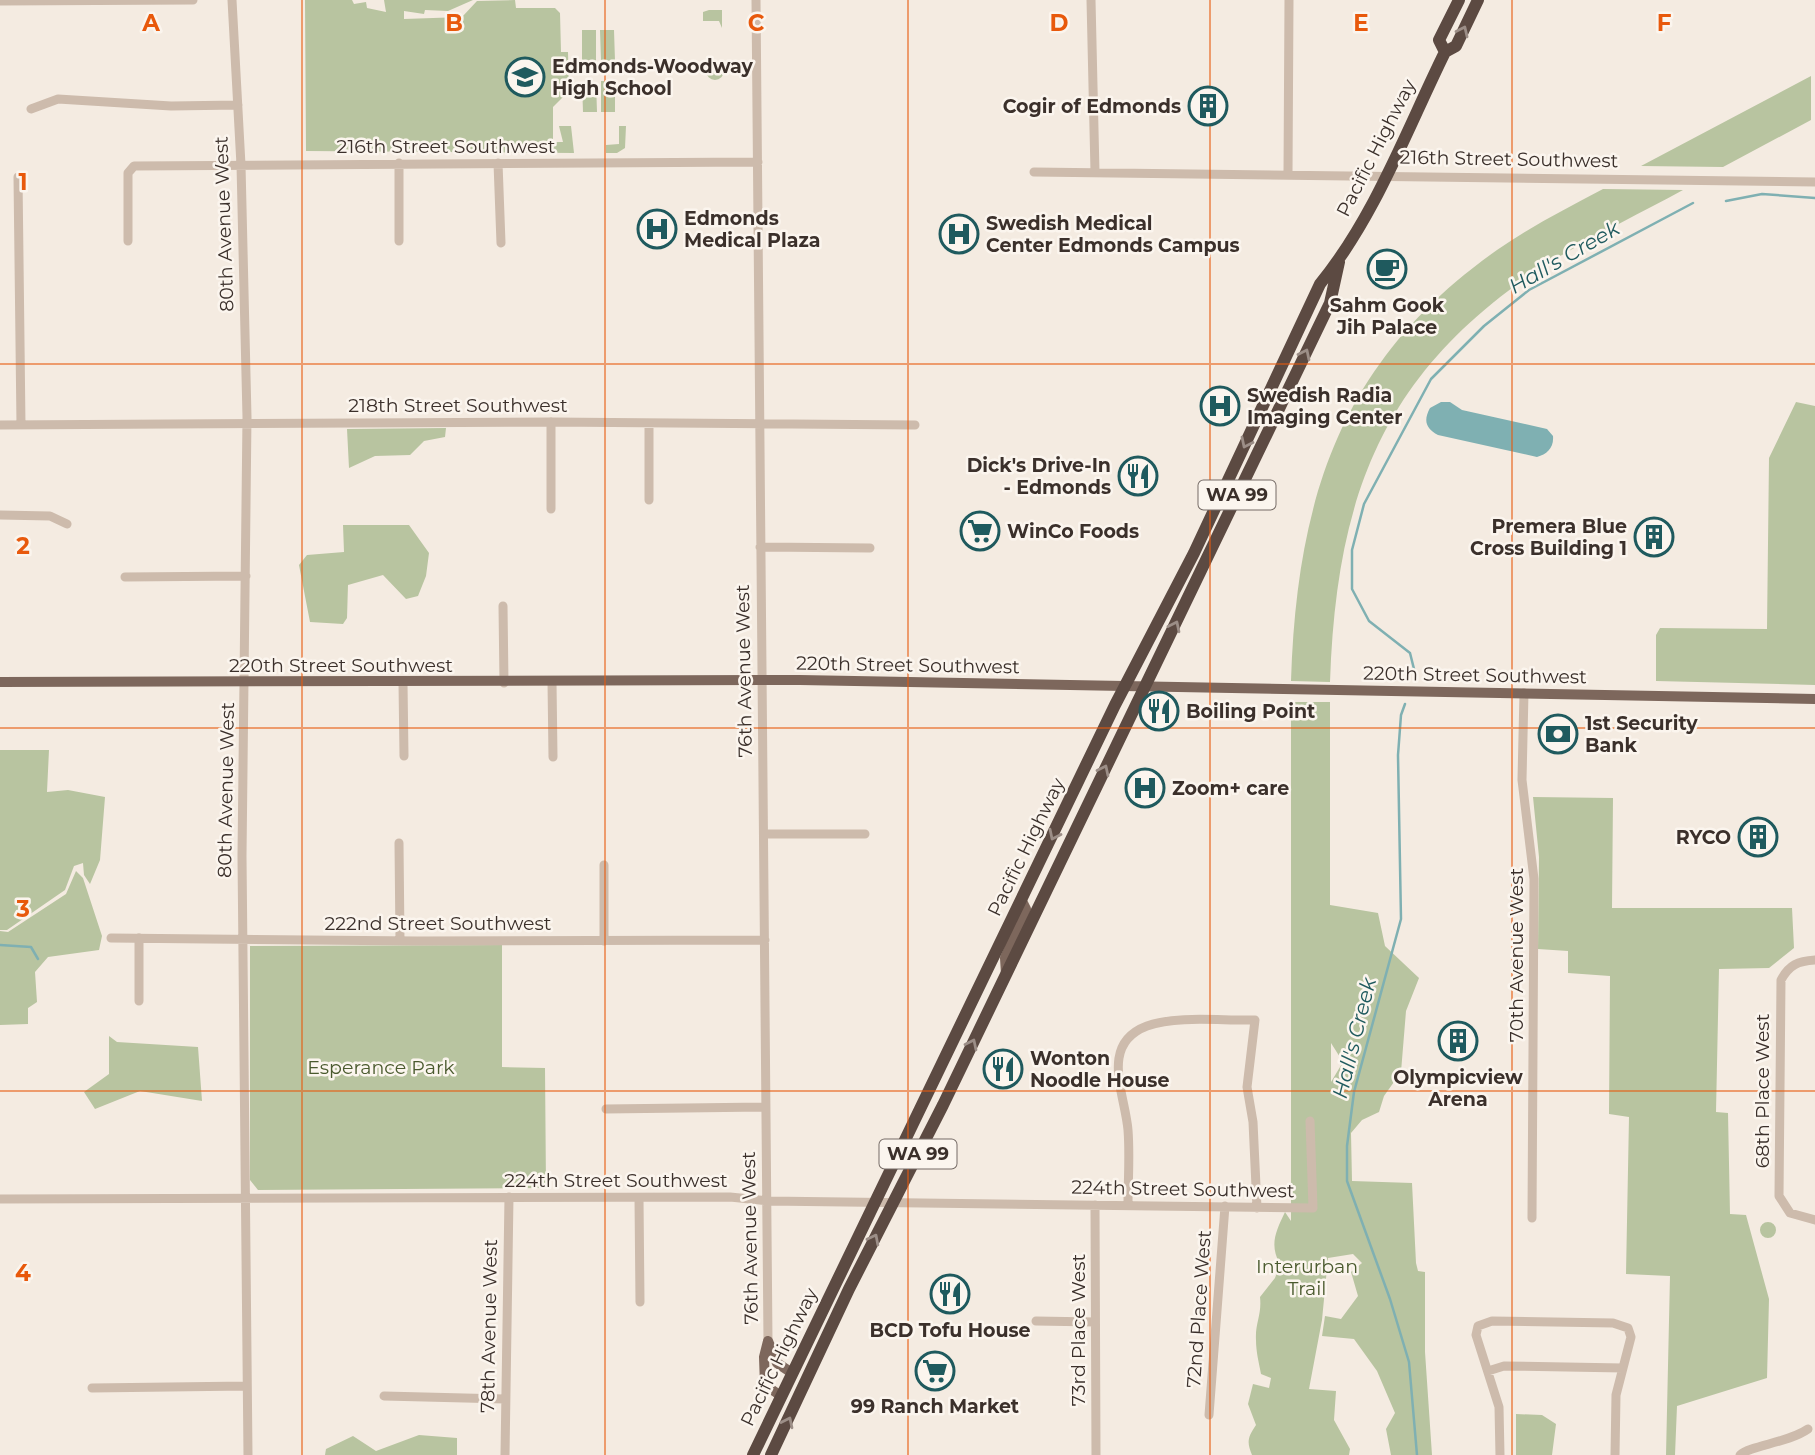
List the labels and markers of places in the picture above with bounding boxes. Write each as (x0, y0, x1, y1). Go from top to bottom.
place label: Edmonds-Woodway High School (552, 55, 754, 100)
school or university icon: Edmonds-Woodway High School (504, 56, 546, 98)
building icon: Cogir of Edmonds (1187, 85, 1229, 127)
place label: Cogir of Edmonds (1003, 95, 1181, 118)
place label: Edmonds Medical Plaza (684, 207, 820, 252)
hospital icon: Edmonds Medical Plaza (636, 208, 678, 250)
place label: Swedish Medical Center Edmonds Campus (986, 212, 1240, 257)
hospital icon: Swedish Medical Center Edmonds Campus (938, 213, 980, 255)
cafe icon: Sahm Gook Jih Palace (1366, 248, 1408, 290)
place label: Sahm Gook Jih Palace (1330, 294, 1445, 339)
place label: Swedish Radia Imaging Center (1247, 384, 1403, 429)
hospital icon: Swedish Radia Imaging Center (1199, 385, 1241, 427)
place label: Dick's Drive-In - Edmonds (967, 454, 1111, 499)
restaurant icon: Dick's Drive-In - Edmonds (1117, 455, 1159, 497)
supermarket icon: WinCo Foods (959, 510, 1001, 552)
place label: Premera Blue Cross Building 1 (1470, 515, 1627, 560)
building icon: Premera Blue Cross Building 1 (1633, 516, 1675, 558)
place label: WinCo Foods (1007, 520, 1139, 543)
restaurant icon: Boiling Point (1138, 690, 1180, 732)
place label: Boiling Point (1186, 700, 1315, 723)
place label: 1st Security Bank (1585, 712, 1698, 757)
bank icon: 1st Security Bank (1537, 713, 1579, 755)
hospital icon: Zoom+ care (1124, 767, 1166, 809)
place label: Zoom+ care (1172, 777, 1289, 800)
building icon: RYCO (1737, 816, 1779, 858)
place label: RYCO (1676, 826, 1731, 849)
building icon: Olympicview Arena (1437, 1020, 1479, 1062)
place label: Wonton Noodle House (1030, 1047, 1169, 1092)
restaurant icon: Wonton Noodle House (982, 1048, 1024, 1090)
place label: Olympicview Arena (1393, 1066, 1523, 1111)
restaurant icon: BCD Tofu House (929, 1273, 971, 1315)
place label: BCD Tofu House (869, 1319, 1031, 1342)
supermarket icon: 99 Ranch Market (914, 1350, 956, 1392)
place label: 99 Ranch Market (851, 1395, 1019, 1418)

